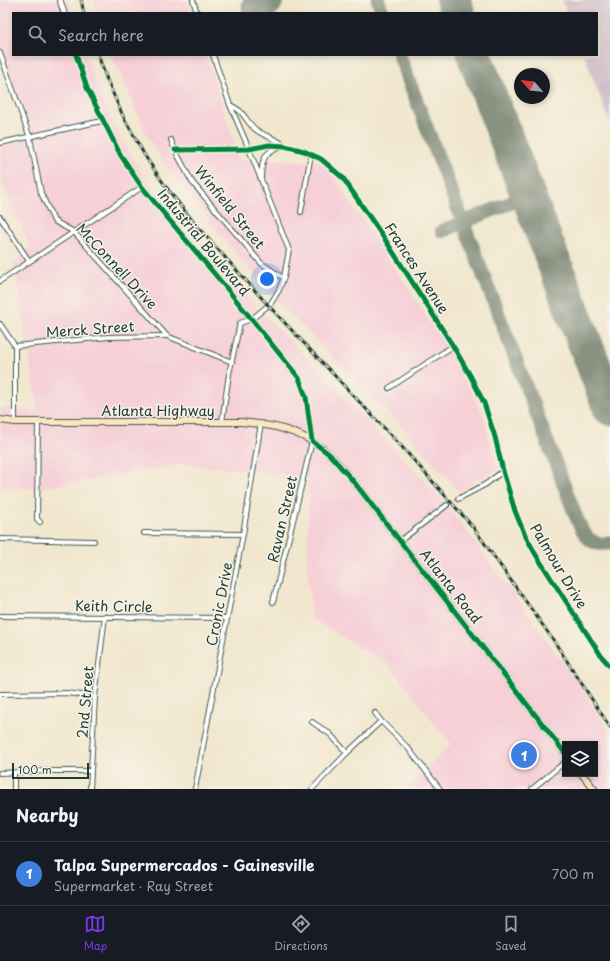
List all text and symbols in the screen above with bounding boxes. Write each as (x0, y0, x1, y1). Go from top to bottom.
search box (12, 12, 598, 56)
icon: search (26, 23, 48, 45)
text: Search here (58, 23, 144, 46)
north arrow (514, 68, 550, 104)
street label: Winfield Street (190, 161, 270, 253)
street label: Industrial Boulevard (153, 184, 256, 301)
street label: McConnell Drive (72, 218, 162, 314)
street label: Frances Avenue (380, 218, 455, 318)
your location (257, 269, 277, 289)
street label: Merck Street (45, 315, 135, 343)
street label: Atlanta Highway (101, 400, 215, 421)
street label: Ravan Street (262, 473, 302, 565)
street label: Palmour Drive (525, 519, 593, 613)
street label: Atlanta Road (415, 544, 487, 628)
street label: Cronic Drive (201, 560, 237, 648)
street label: Keith Circle (75, 595, 153, 617)
street label: 2nd Street (71, 665, 99, 739)
pin: 1 (511, 740, 537, 770)
map controls (562, 741, 598, 777)
button: layers (562, 741, 598, 777)
scale bar (12, 761, 89, 780)
text: 100 m (18, 761, 52, 778)
text: Nearby (16, 802, 78, 828)
text: Talpa Supermercados - Gainesville (54, 853, 314, 876)
text: 1 (26, 864, 32, 883)
text: 700 m (552, 864, 594, 883)
text: Supermarket · Ray Street (54, 876, 213, 895)
tab: Map (84, 913, 107, 954)
tab: Directions (274, 913, 328, 954)
tab: Saved (495, 913, 526, 954)

